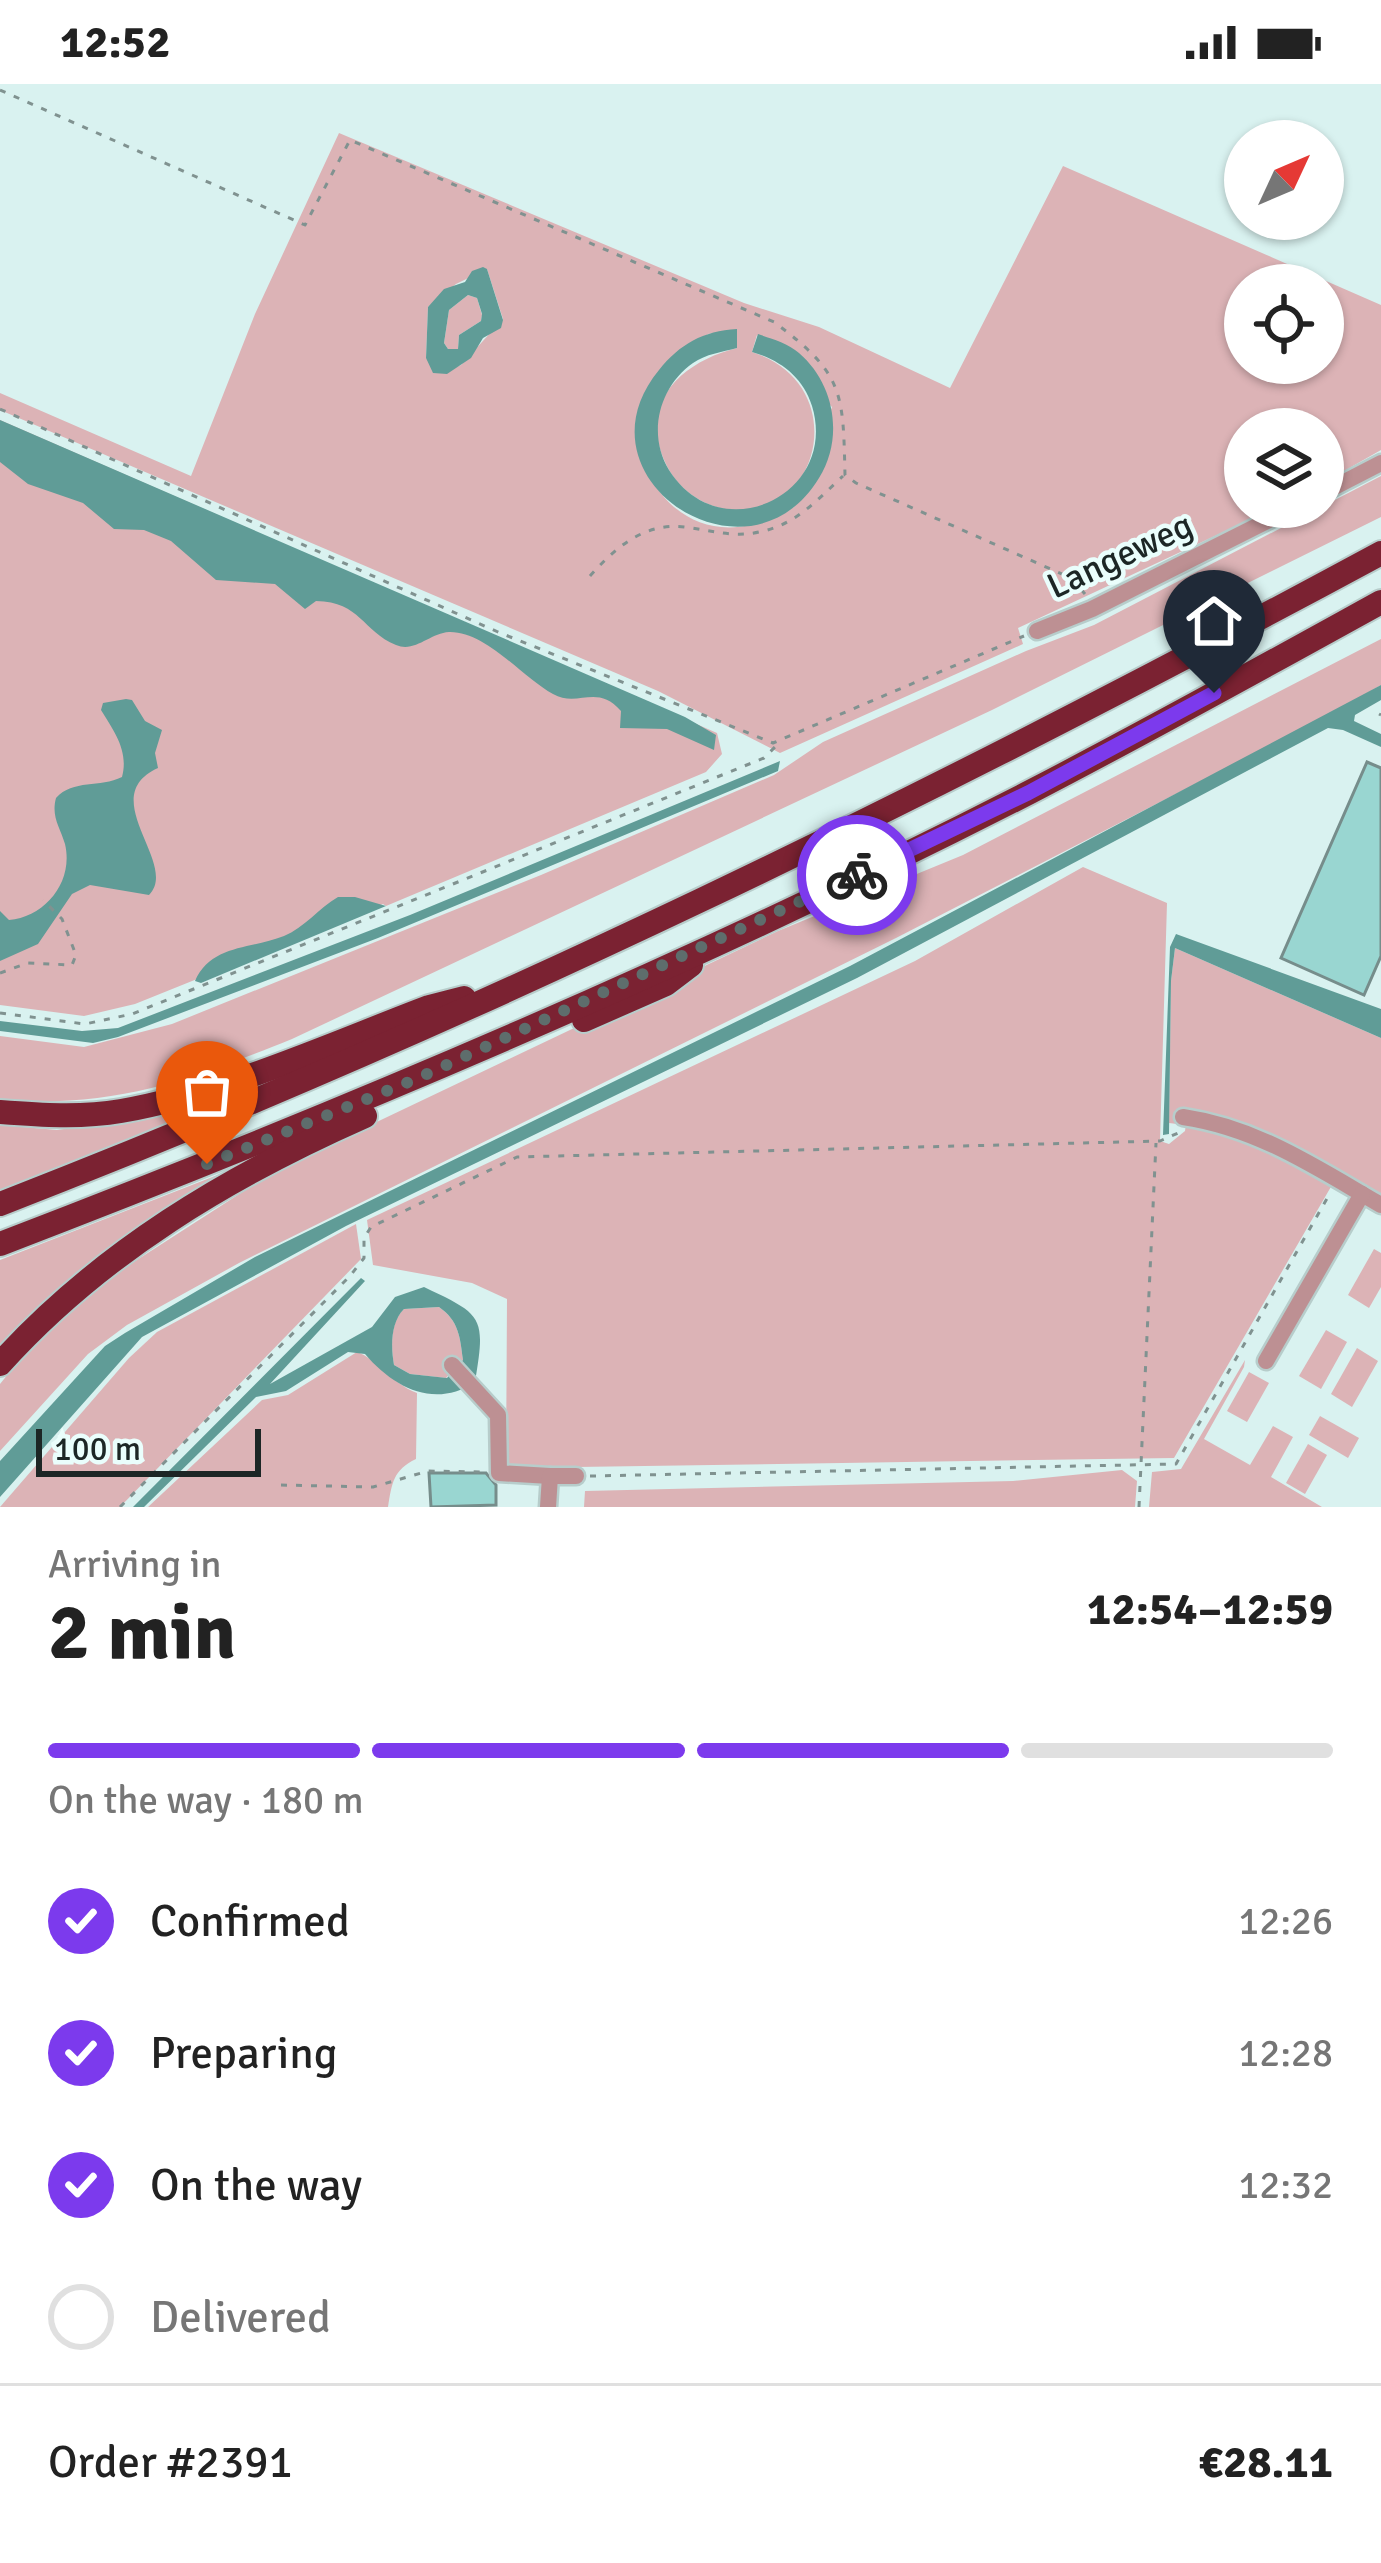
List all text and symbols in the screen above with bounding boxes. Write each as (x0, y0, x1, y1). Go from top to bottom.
text: 12:52 (60, 15, 170, 70)
north arrow (1224, 120, 1344, 240)
map controls (1224, 120, 1344, 528)
button: locate (1224, 264, 1344, 384)
button: layers (1224, 408, 1344, 528)
street label: Langeweg (1040, 503, 1200, 609)
pin (1163, 570, 1265, 693)
icon: home (1181, 588, 1247, 654)
courier (797, 815, 917, 935)
icon: bike (824, 842, 890, 908)
pin (156, 1041, 258, 1164)
icon: bag (174, 1059, 240, 1125)
scale bar (36, 1423, 261, 1476)
text: 100 m (54, 1429, 141, 1470)
text: Arriving in (48, 1540, 222, 1588)
text: 12:54–12:59 (1087, 1582, 1333, 1637)
text: 2 min (48, 1585, 236, 1681)
text: On the way · 180 m (48, 1776, 364, 1824)
icon: check (48, 1888, 114, 1954)
text: Confirmed (150, 1894, 350, 1949)
text: 12:26 (1238, 1897, 1333, 1945)
icon: check (48, 2020, 114, 2086)
text: Preparing (150, 2026, 338, 2081)
text: 12:28 (1238, 2029, 1333, 2077)
icon: check (48, 2152, 114, 2218)
text: On the way (150, 2158, 362, 2213)
text: 12:32 (1238, 2161, 1333, 2209)
text: Delivered (150, 2290, 331, 2345)
text: Order #2391 (48, 2435, 293, 2490)
text: €28.11 (1199, 2435, 1333, 2490)

